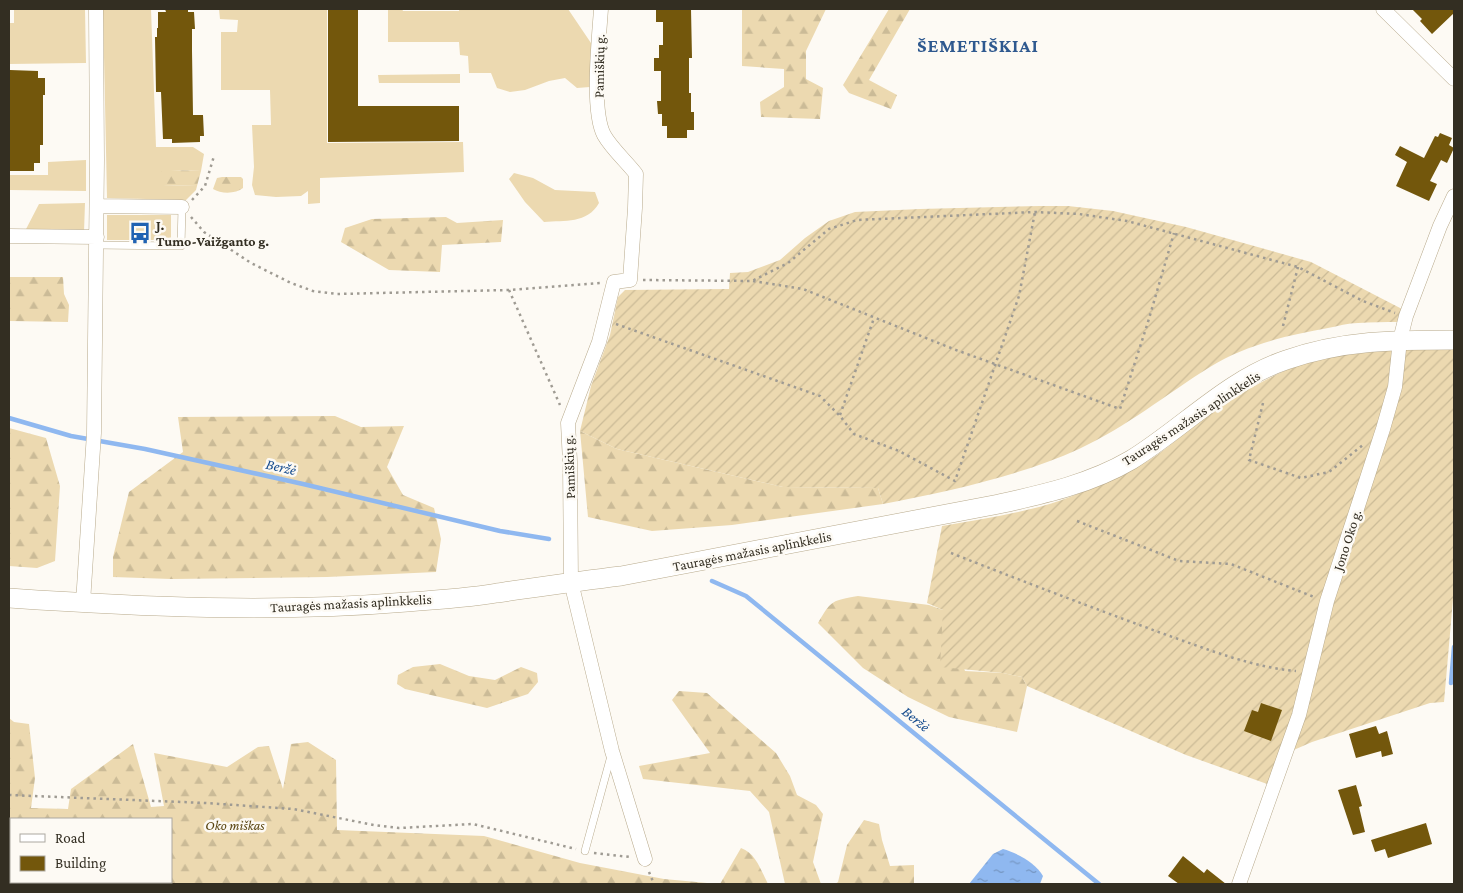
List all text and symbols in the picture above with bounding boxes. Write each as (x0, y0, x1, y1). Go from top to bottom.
street label: Pamiškių g. (590, 34, 608, 98)
district label: ŠEMETIŠKIAI (917, 35, 1039, 56)
place label: J. Tumo-Vaižganto g. (154, 217, 269, 249)
bus stop icon: J. Tumo-Vaižganto g. (127, 220, 153, 246)
street label: Tauragės mažasis aplinkkelis (1119, 367, 1263, 469)
street label: Pamiškių g. (560, 435, 578, 499)
water label: Beržė (264, 456, 298, 478)
street label: Jono Oko g. (1329, 507, 1364, 575)
street label: Tauragės mažasis aplinkkelis (671, 528, 833, 574)
street label: Tauragės mažasis aplinkkelis (270, 591, 432, 615)
water label: Beržė (899, 703, 933, 735)
park label: Oko miškas (205, 817, 265, 833)
legend (10, 818, 172, 883)
text: Road (55, 830, 86, 846)
text: Building (55, 855, 106, 872)

